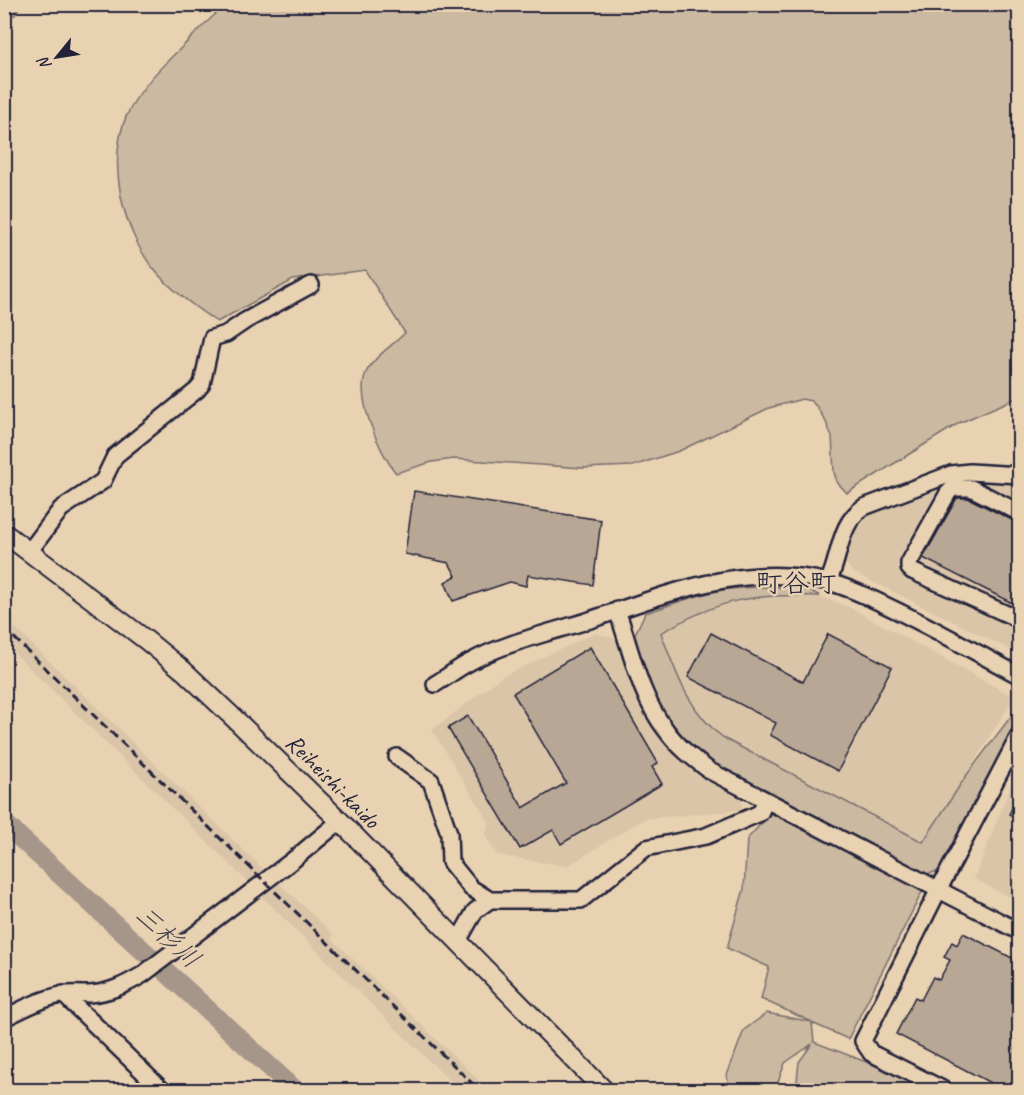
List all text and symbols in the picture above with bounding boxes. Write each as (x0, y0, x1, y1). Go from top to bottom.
north arrow (27, 27, 87, 87)
text: N (32, 52, 56, 73)
district label: 町谷町 (756, 566, 837, 600)
street label: Reiheishi-kaido (279, 727, 388, 836)
water label: 三杉川 (128, 898, 208, 976)

